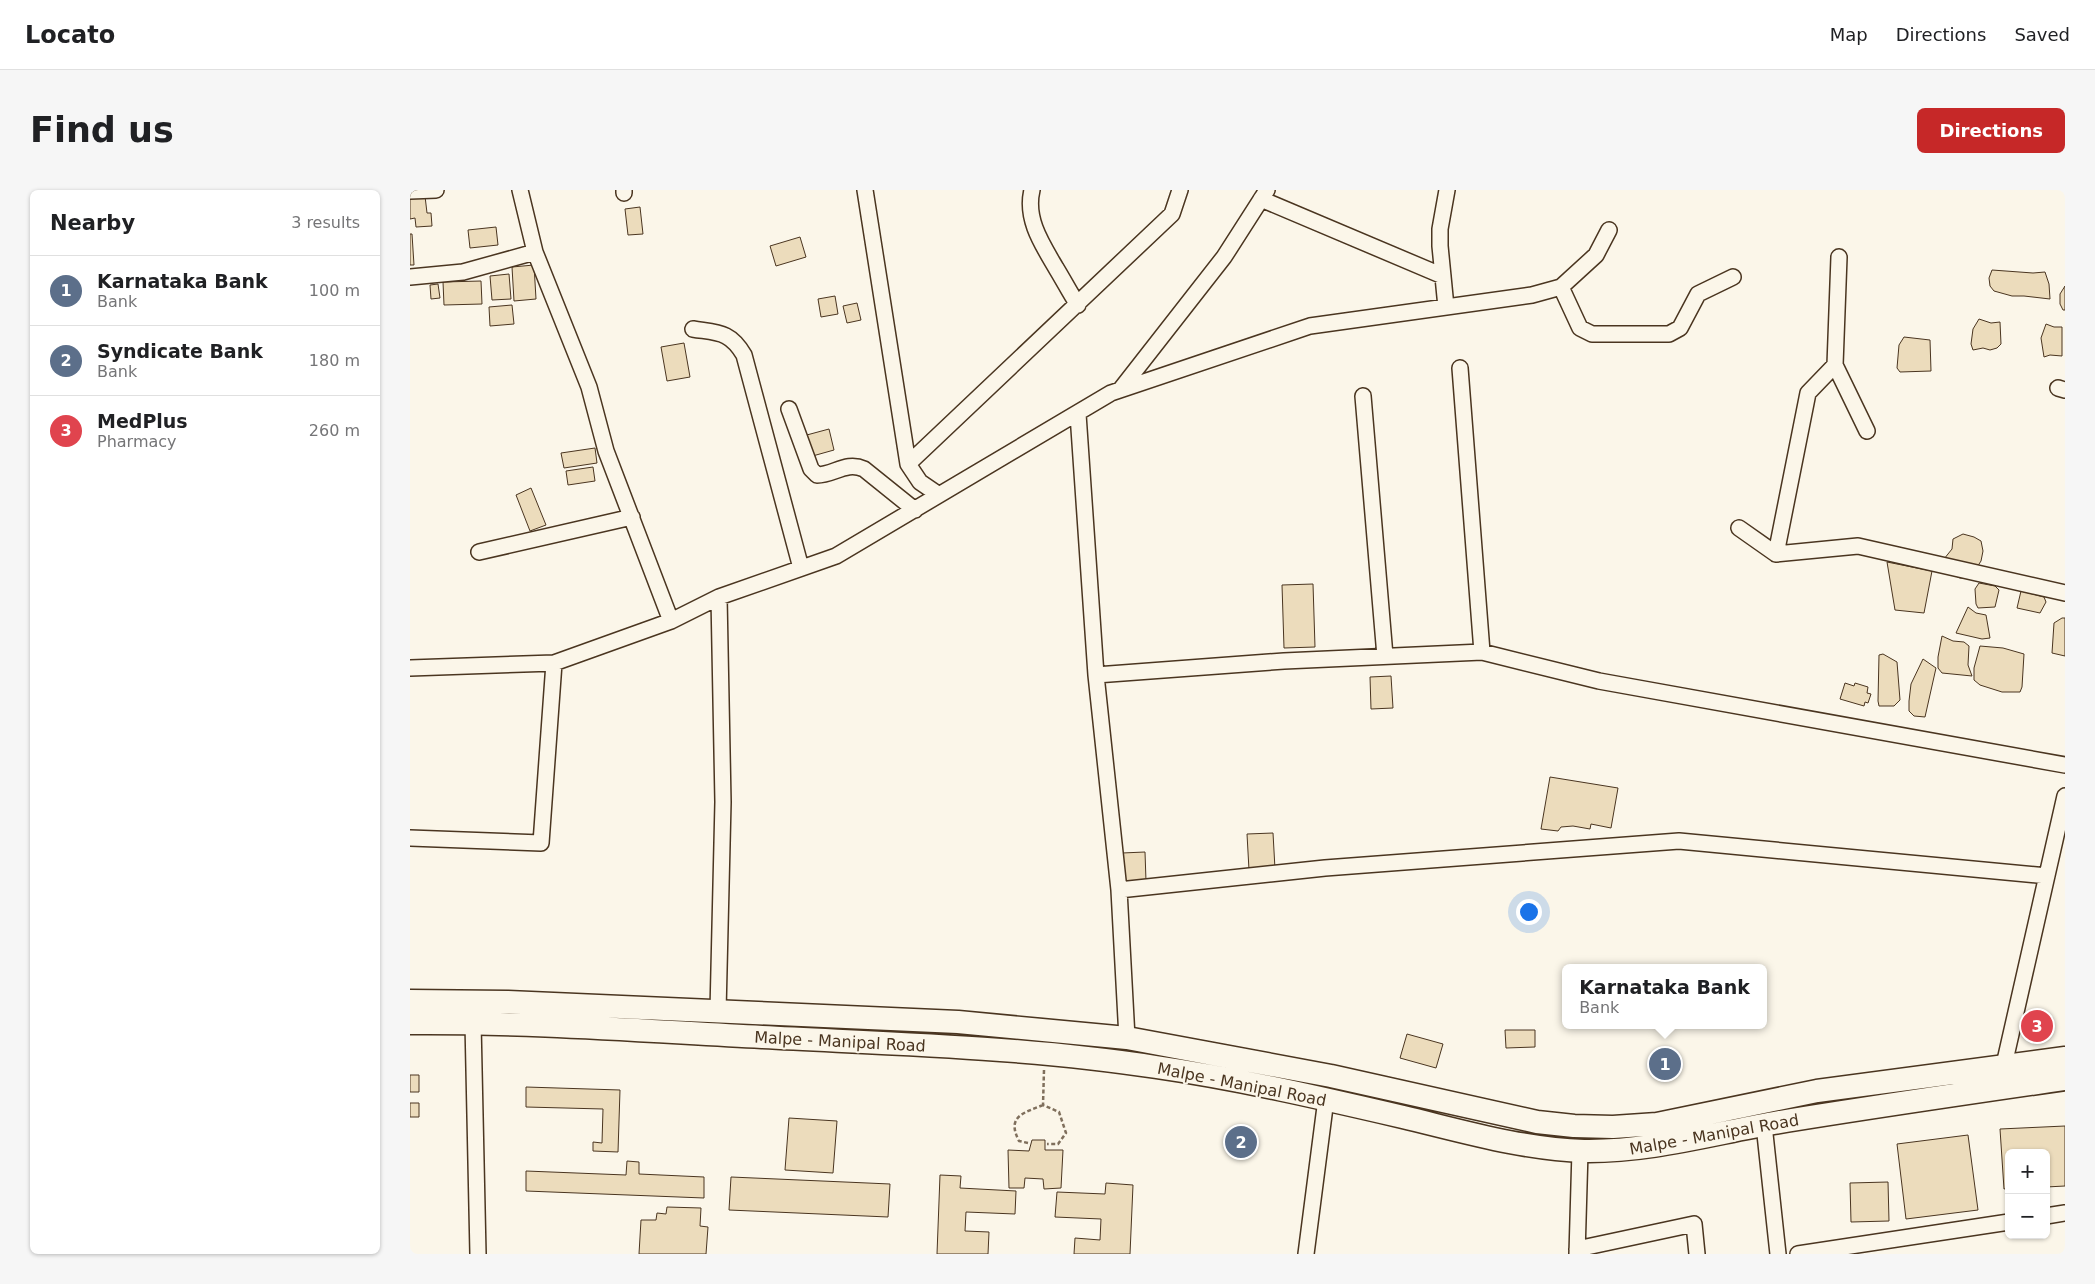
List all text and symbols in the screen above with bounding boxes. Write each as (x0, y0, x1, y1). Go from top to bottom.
text: Locato (25, 21, 115, 49)
text: Map (1830, 24, 1868, 45)
text: Directions (1896, 24, 1986, 45)
text: Saved (2014, 24, 2070, 45)
button: Directions (1917, 108, 2065, 153)
text: Find us (30, 110, 174, 150)
text: Nearby (50, 211, 135, 235)
text: 3 results (291, 213, 360, 232)
text: Karnataka Bank (97, 270, 268, 292)
text: 1 (60, 281, 72, 300)
text: 100 m (309, 281, 360, 300)
text: Bank (97, 292, 137, 311)
text: Syndicate Bank (97, 340, 263, 362)
text: 2 (60, 351, 72, 370)
text: 180 m (309, 351, 360, 370)
text: Bank (97, 362, 137, 381)
text: MedPlus (97, 410, 188, 432)
text: 3 (60, 421, 72, 440)
text: 260 m (309, 421, 360, 440)
text: Pharmacy (97, 432, 177, 451)
your location (1516, 899, 1542, 925)
popup (1562, 964, 1767, 1029)
text: Karnataka Bank (1579, 976, 1750, 998)
text: Bank (1579, 998, 1619, 1017)
pin: 3 (2021, 1007, 2053, 1045)
street label: Malpe - Manipal Road (754, 1028, 926, 1055)
pin: 1 (1649, 1045, 1681, 1083)
street label: Malpe - Manipal Road (1156, 1059, 1328, 1110)
street label: Malpe - Manipal Road (1628, 1110, 1800, 1159)
pin: 2 (1225, 1123, 1257, 1161)
map controls (2005, 1149, 2050, 1239)
button: + (2005, 1149, 2050, 1194)
button: − (2005, 1194, 2050, 1239)

